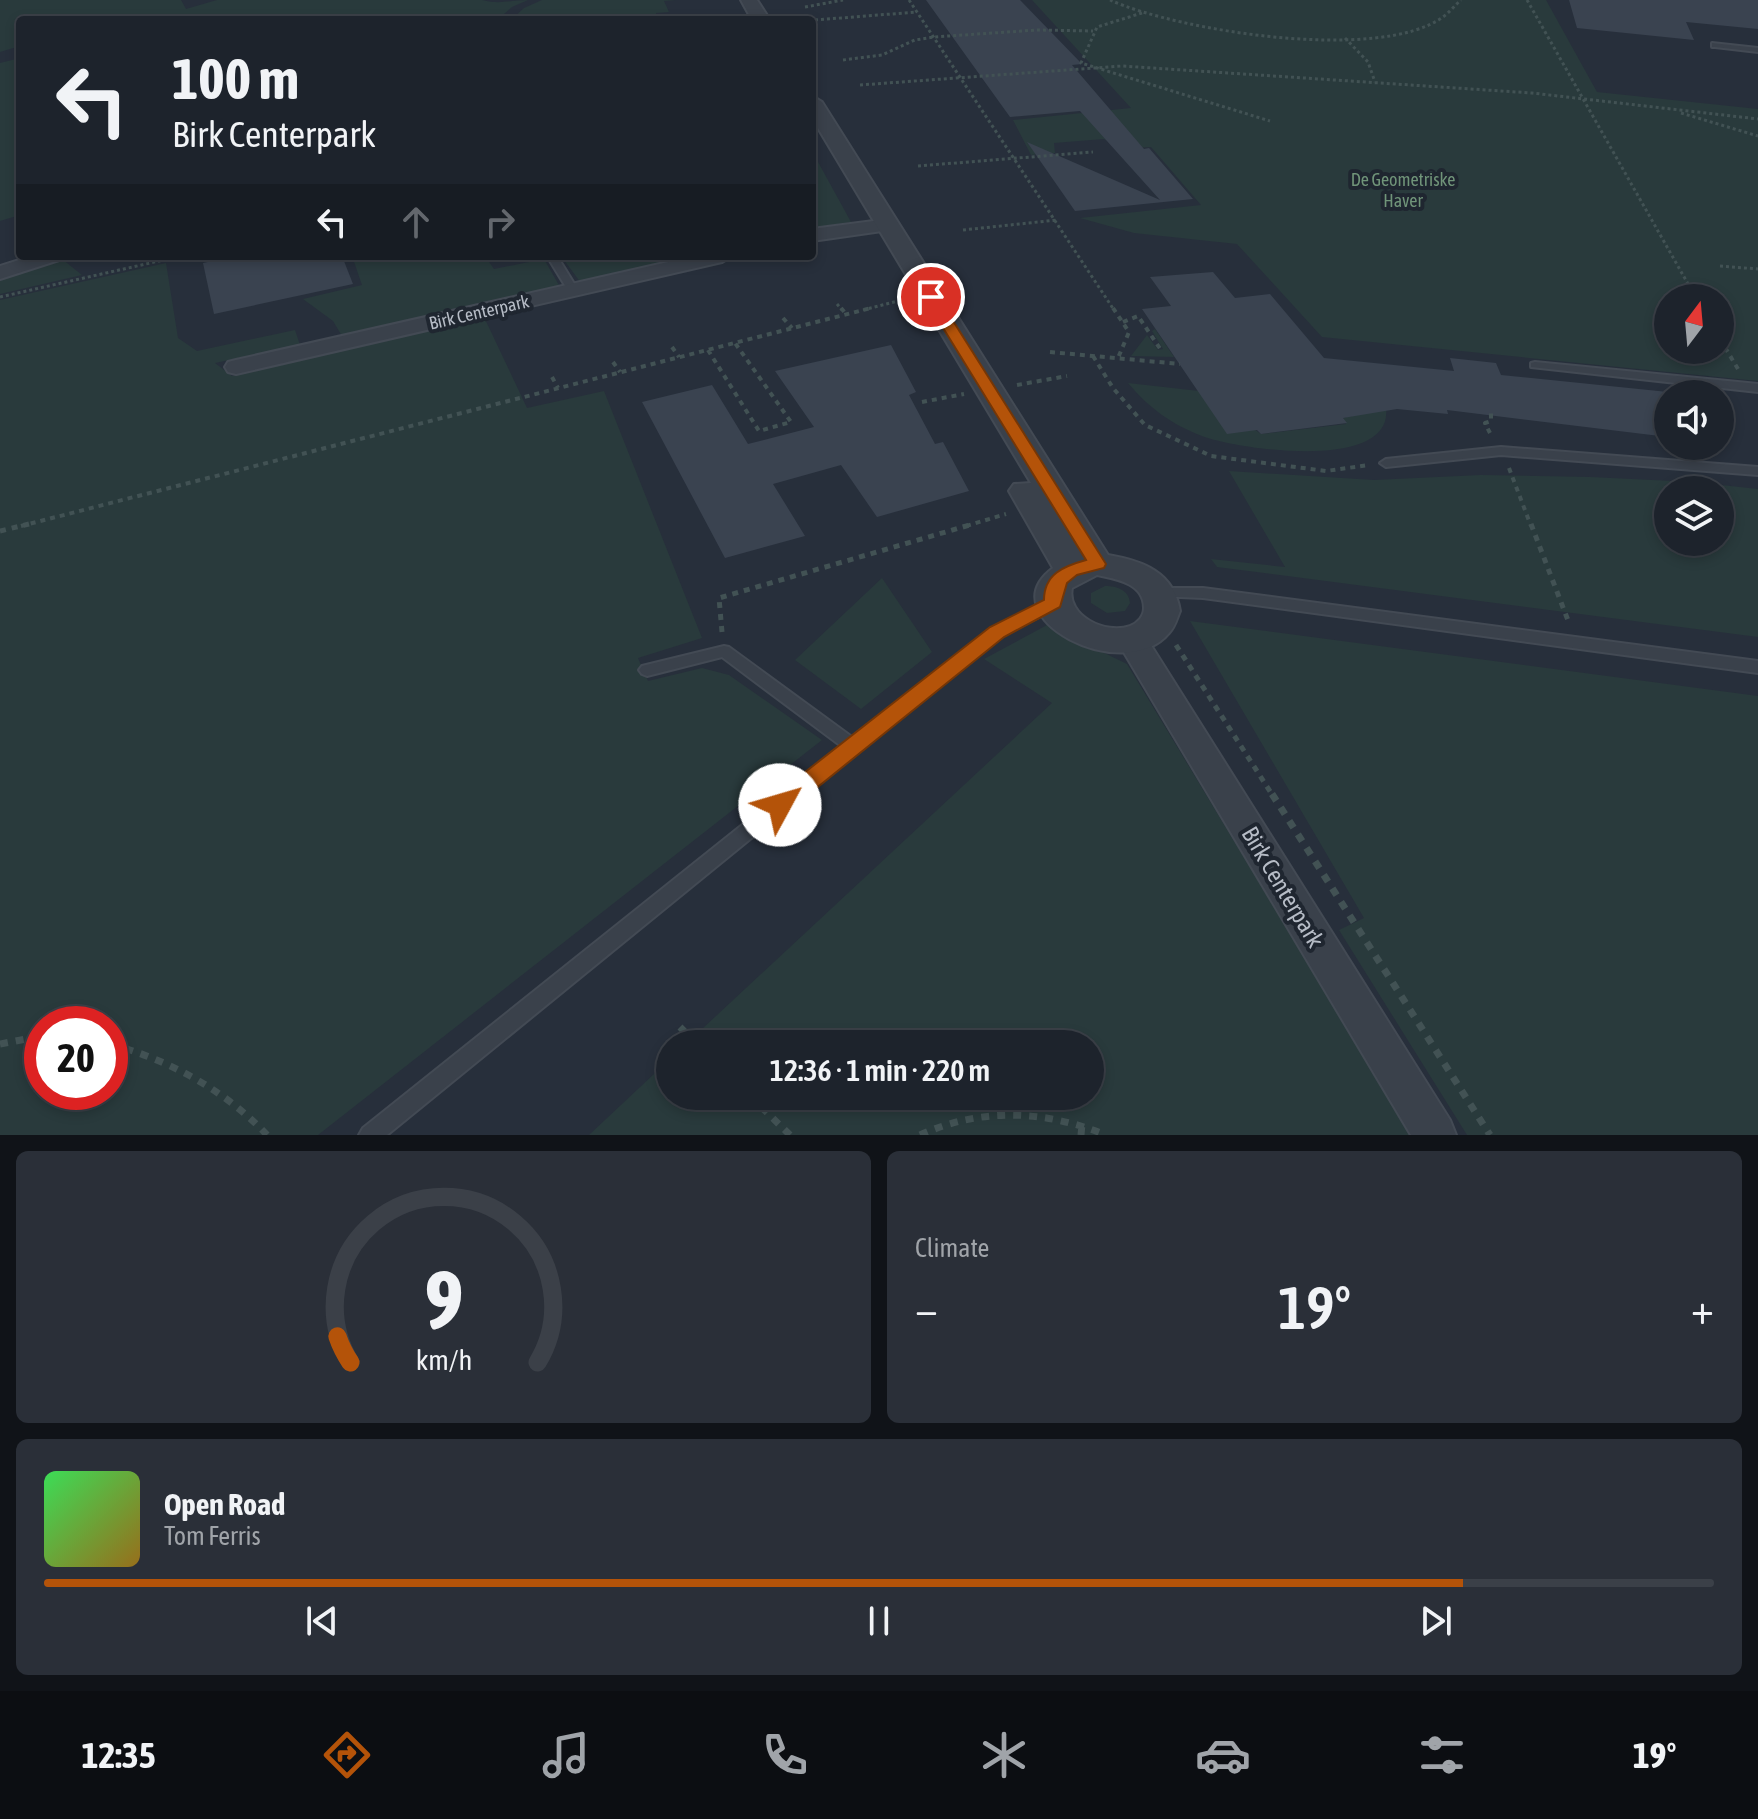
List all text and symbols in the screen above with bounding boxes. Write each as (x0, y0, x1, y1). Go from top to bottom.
text: 100 m (172, 47, 299, 111)
icon: left (40, 48, 144, 152)
text: Birk Centerpark (172, 113, 376, 155)
park label: De Geometriske Haver (1351, 169, 1455, 211)
icon: left (310, 200, 354, 244)
icon: ahead (394, 200, 438, 244)
icon: right (478, 200, 522, 244)
pin (897, 263, 965, 331)
icon: arrive (909, 275, 953, 319)
north arrow (1654, 284, 1734, 364)
map controls (1654, 284, 1734, 556)
street label: Birk Centerpark (427, 290, 531, 334)
button: sound (1654, 380, 1734, 460)
button: layers (1654, 476, 1734, 556)
position arrow (738, 763, 822, 847)
street label: Birk Centerpark (1236, 822, 1330, 953)
speed limit sign: 20 (24, 1006, 128, 1110)
text: 12:36 · 1 min · 220 m (770, 1053, 990, 1087)
text: Climate (915, 1233, 989, 1263)
text: 9 (424, 1251, 463, 1347)
text: 19° (1278, 1273, 1351, 1342)
text: − (915, 1283, 938, 1333)
text: + (1691, 1283, 1714, 1333)
text: km/h (415, 1343, 472, 1376)
text: Open Road (164, 1487, 285, 1521)
text: Tom Ferris (164, 1521, 261, 1551)
icon: previous (300, 1599, 344, 1643)
icon: pause (857, 1599, 901, 1643)
icon: next (1414, 1599, 1458, 1643)
icon: directions (319, 1727, 375, 1783)
icon: music (538, 1727, 594, 1783)
icon: phone (757, 1727, 813, 1783)
icon: climate (976, 1727, 1032, 1783)
icon: car (1195, 1727, 1251, 1783)
icon: filters (1414, 1727, 1470, 1783)
text: 12:35 (82, 1734, 156, 1776)
text: 19° (1633, 1734, 1676, 1776)

